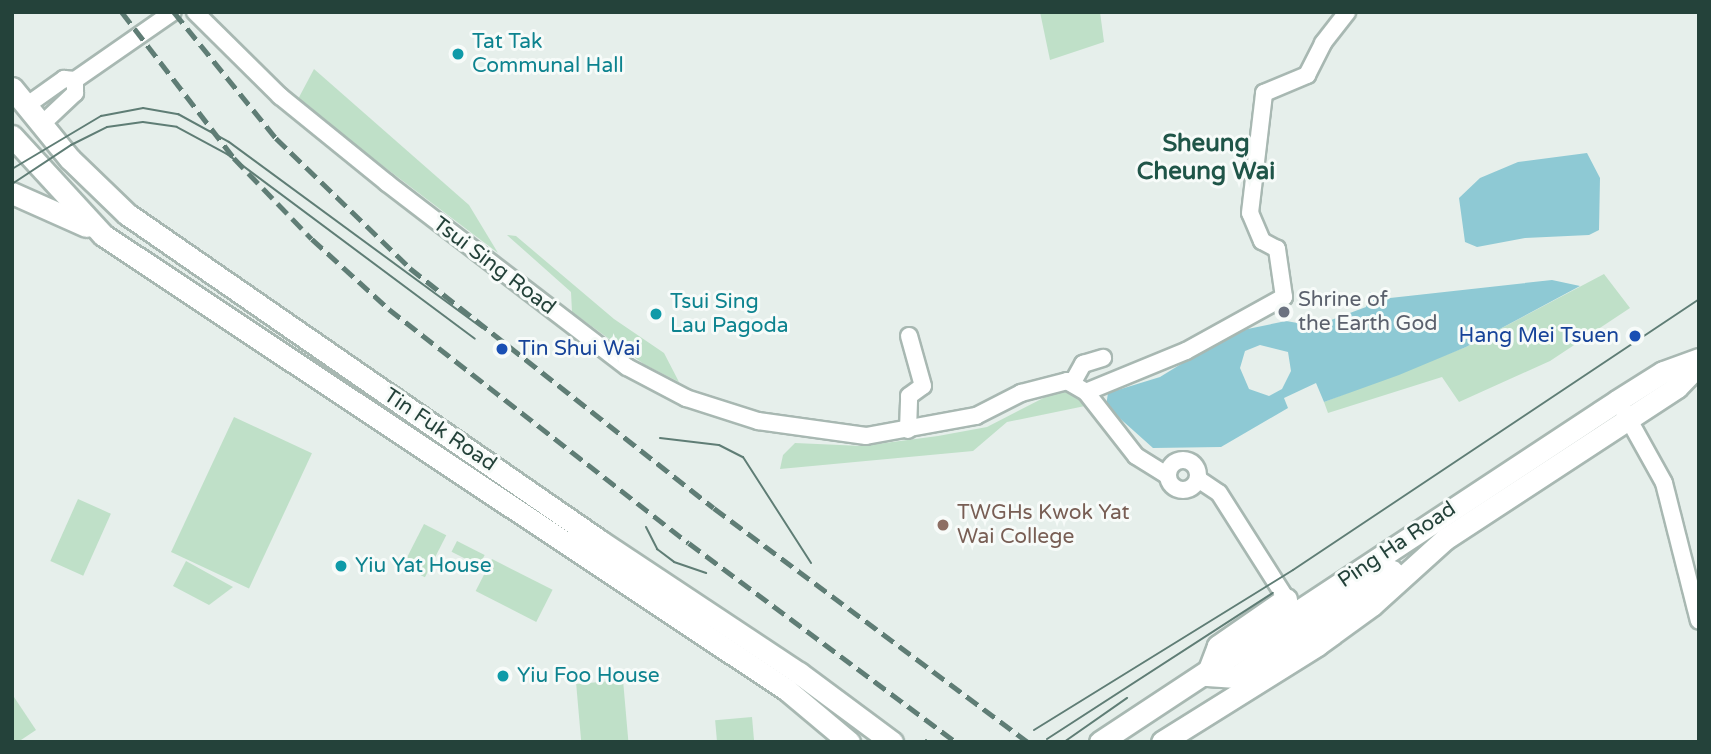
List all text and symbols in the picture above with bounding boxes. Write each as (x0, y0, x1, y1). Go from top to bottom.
place label: Tat Tak Communal Hall (472, 29, 624, 79)
marker: Tat Tak Communal Hall (450, 46, 466, 62)
district label: Sheung Cheung Wai (1137, 130, 1275, 186)
street label: Tsui Sing Road (428, 212, 560, 320)
place label: Shrine of the Earth God (1298, 287, 1437, 337)
place label: Tsui Sing Lau Pagoda (670, 289, 789, 339)
marker: Shrine of the Earth God (1276, 304, 1292, 320)
marker: Tsui Sing Lau Pagoda (648, 306, 664, 322)
place label: Hang Mei Tsuen (1459, 323, 1619, 349)
marker: Hang Mei Tsuen (1625, 326, 1645, 346)
place label: Tin Shui Wai (518, 336, 640, 362)
marker: Tin Shui Wai (492, 339, 512, 359)
street label: Tin Fuk Road (379, 383, 501, 477)
street label: Ping Ha Road (1333, 496, 1461, 594)
place label: TWGHs Kwok Yat Wai College (957, 500, 1130, 550)
marker: TWGHs Kwok Yat Wai College (935, 517, 951, 533)
place label: Yiu Yat House (355, 553, 492, 579)
marker: Yiu Yat House (333, 558, 349, 574)
place label: Yiu Foo House (517, 663, 660, 689)
marker: Yiu Foo House (495, 668, 511, 684)

